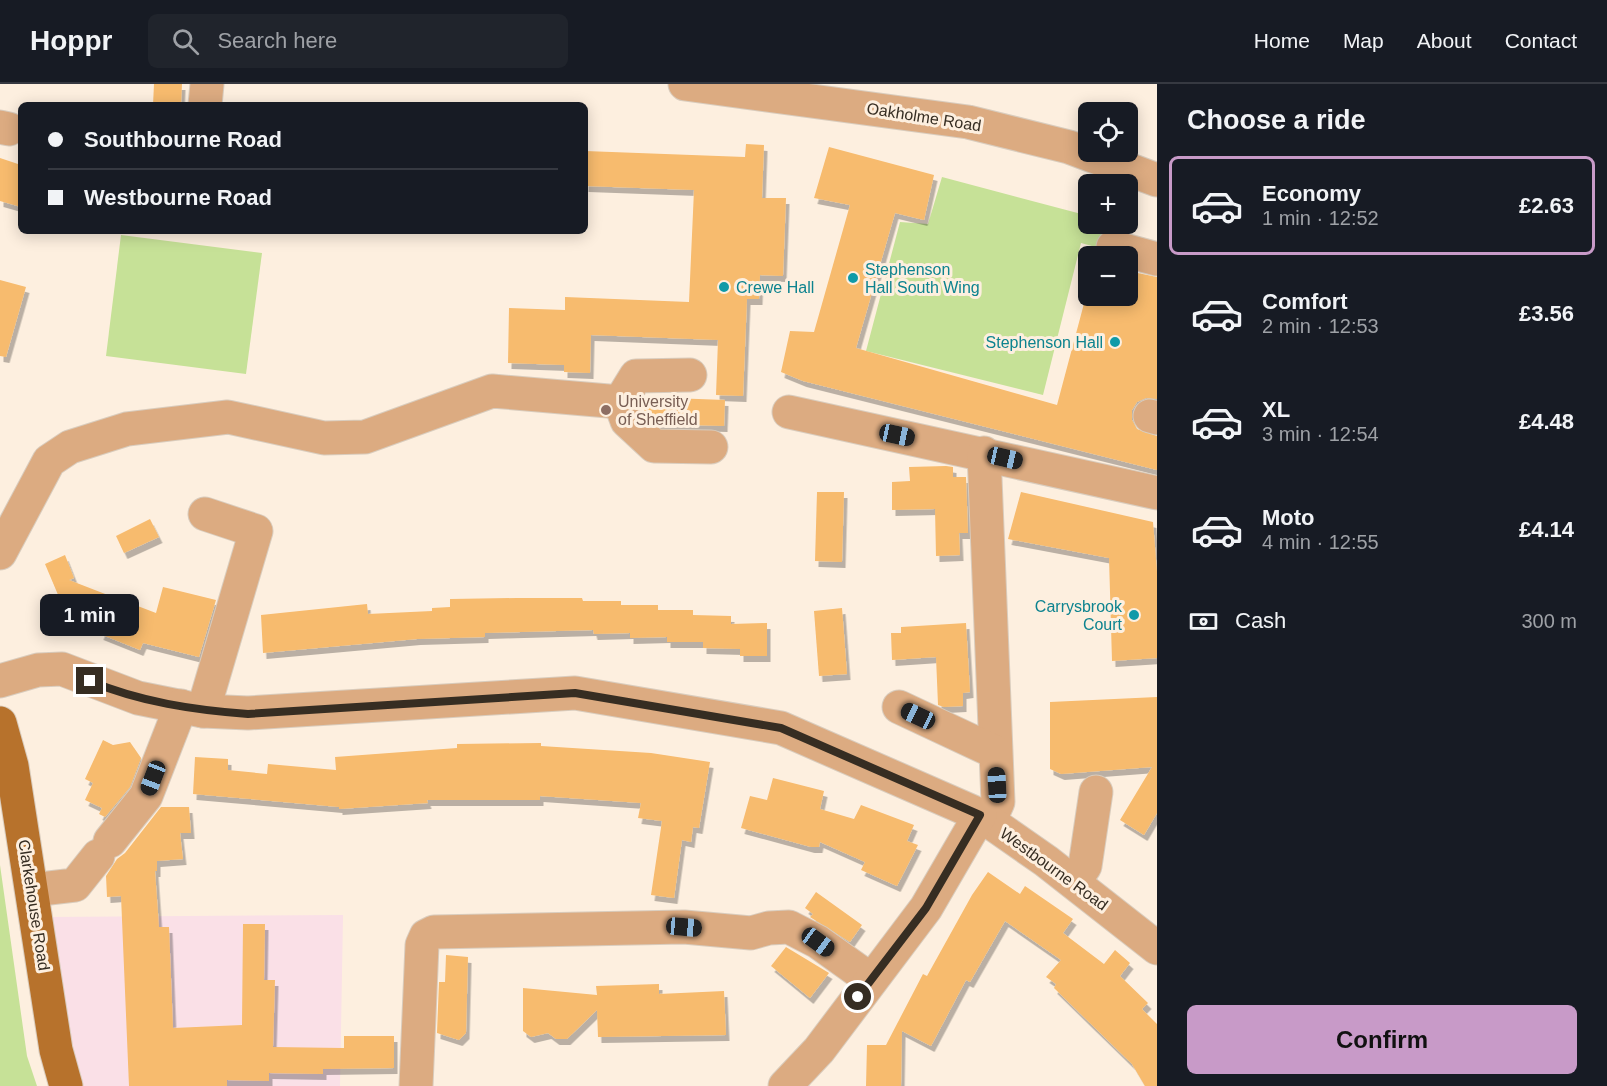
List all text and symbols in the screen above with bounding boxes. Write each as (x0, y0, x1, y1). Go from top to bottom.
search box (148, 14, 568, 68)
text: Hoppr (30, 25, 112, 56)
icon: search (169, 25, 202, 58)
text: Search here (217, 28, 337, 53)
text: Home (1254, 29, 1310, 52)
text: Map (1343, 29, 1384, 52)
text: About (1417, 29, 1472, 52)
text: Contact (1505, 29, 1577, 52)
street label: Oakholme Road (866, 100, 982, 134)
map controls (1078, 102, 1138, 306)
button: locate (1078, 102, 1138, 162)
text: Choose a ride (1187, 105, 1366, 135)
text: Southbourne Road (84, 127, 282, 152)
button: + (1078, 174, 1138, 234)
icon: car (1190, 179, 1244, 233)
text: Economy (1262, 181, 1361, 206)
text: Westbourne Road (84, 185, 272, 210)
text: £2.63 (1519, 193, 1574, 218)
text: 1 min · 12:52 (1262, 207, 1379, 229)
button: − (1078, 246, 1138, 306)
place label: Stephenson Hall South Wing (865, 261, 980, 296)
marker: Stephenson Hall South Wing (846, 271, 860, 285)
place label: Crewe Hall (736, 279, 814, 296)
marker: Crewe Hall (717, 280, 731, 294)
icon: car (1190, 287, 1244, 341)
text: Comfort (1262, 289, 1348, 314)
text: £3.56 (1519, 301, 1574, 326)
text: 2 min · 12:53 (1262, 315, 1379, 337)
place label: Stephenson Hall (986, 334, 1103, 351)
marker: Stephenson Hall (1108, 335, 1122, 349)
place label: University of Sheffield (618, 393, 698, 428)
icon: car (1190, 395, 1244, 449)
text: XL (1262, 397, 1290, 422)
marker: University of Sheffield (599, 403, 613, 417)
text: £4.48 (1519, 409, 1574, 434)
car (878, 422, 916, 448)
text: 3 min · 12:54 (1262, 423, 1379, 445)
car (985, 445, 1025, 471)
icon: car (1190, 503, 1244, 557)
text: Moto (1262, 505, 1315, 530)
text: £4.14 (1519, 517, 1574, 542)
text: 4 min · 12:55 (1262, 531, 1379, 553)
callout: 1 min (40, 594, 140, 636)
place label: Carrysbrook Court (1035, 598, 1123, 633)
text: 1 min (63, 604, 116, 626)
icon: cash (1187, 605, 1220, 638)
marker: Carrysbrook Court (1127, 608, 1141, 622)
text: Cash (1235, 608, 1286, 633)
text: 300 m (1521, 610, 1577, 632)
route end (76, 667, 103, 694)
car (898, 700, 938, 732)
car (138, 758, 168, 798)
car (987, 767, 1007, 803)
street label: Westbourne Road (997, 824, 1111, 914)
street label: Clarkehouse Road (15, 838, 53, 972)
car (665, 916, 703, 938)
car (798, 924, 838, 960)
route start (844, 983, 871, 1010)
button: Confirm (1187, 1005, 1577, 1074)

